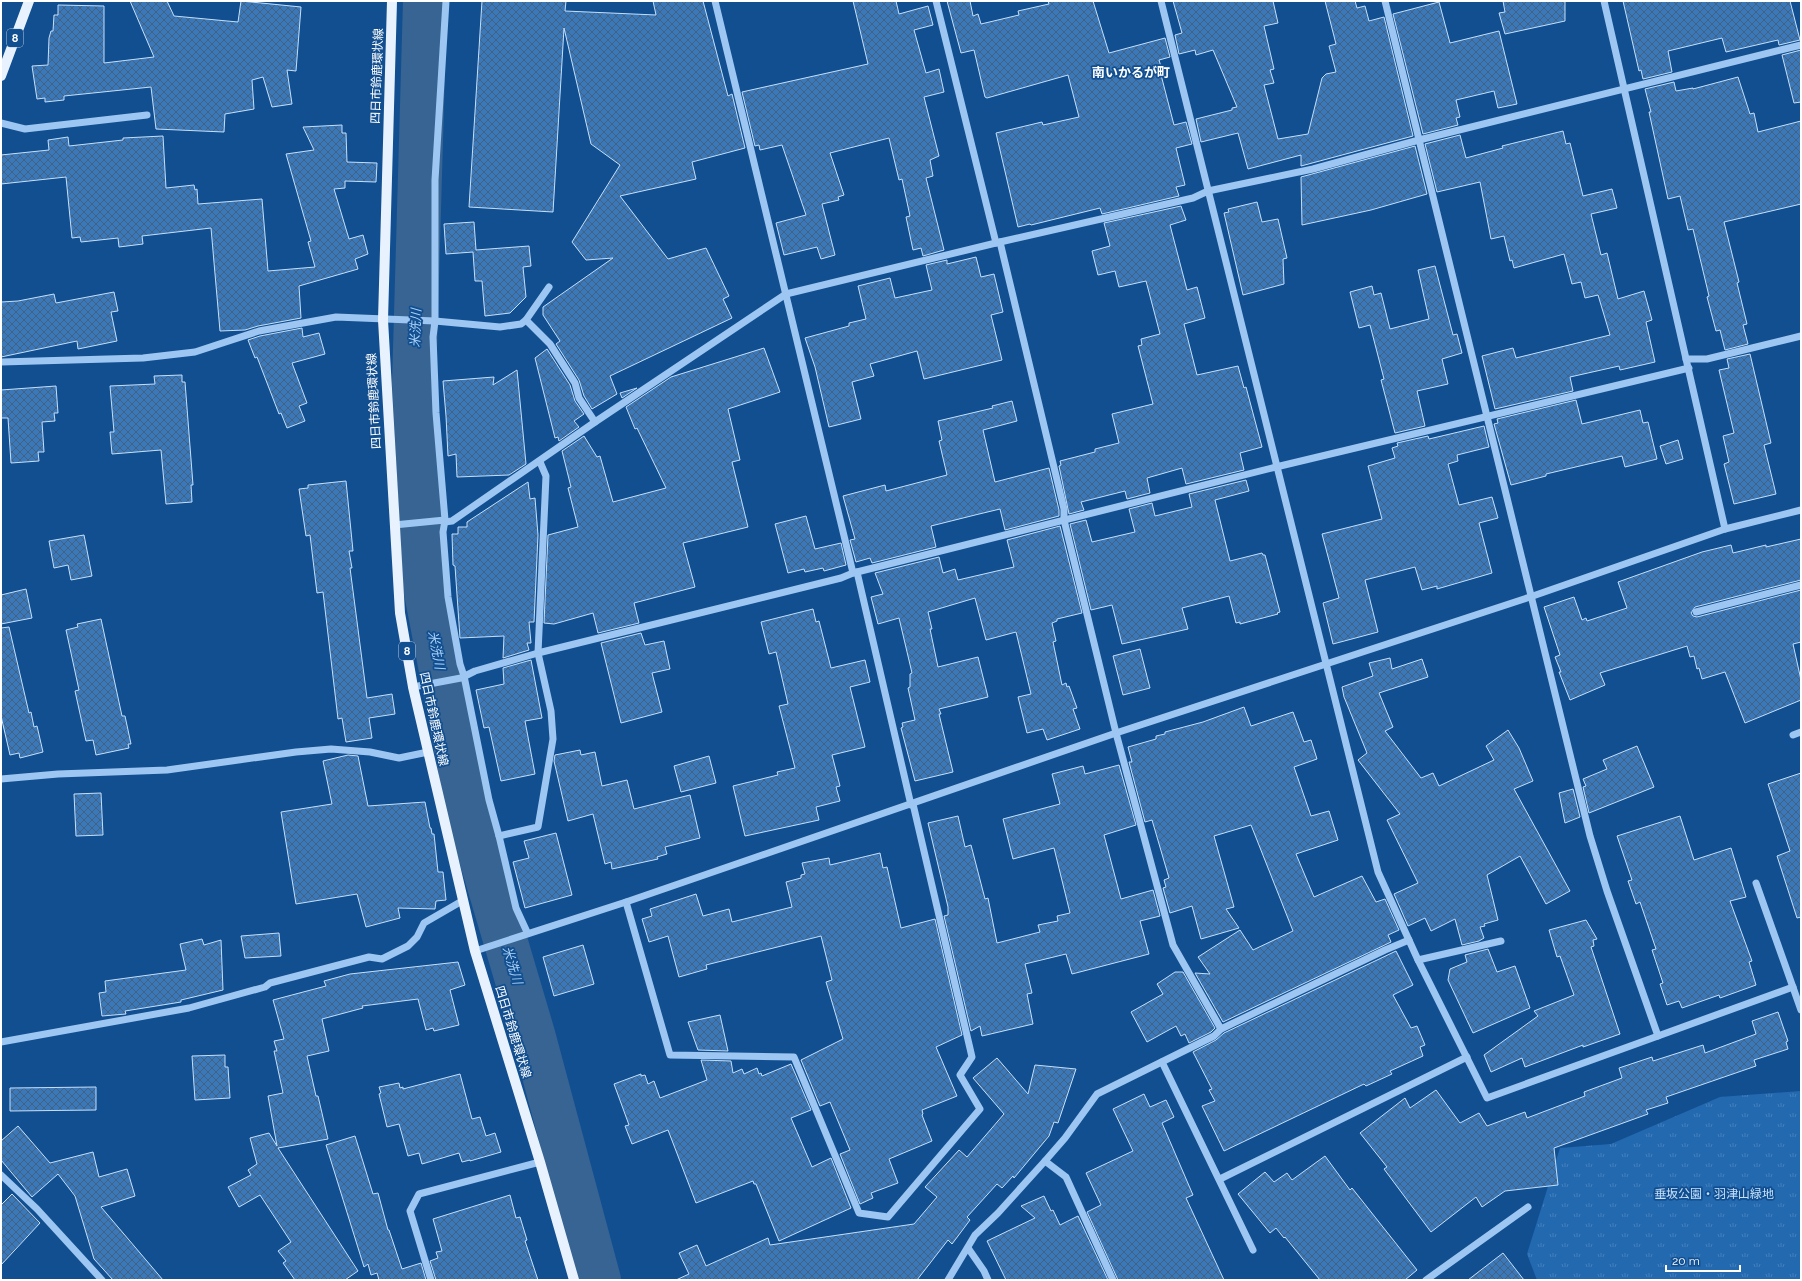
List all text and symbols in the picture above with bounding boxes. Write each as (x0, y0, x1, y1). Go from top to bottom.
street label: 四日市鈴鹿環状線 (368, 28, 386, 124)
road number: 8 (7, 29, 23, 47)
district label: 南いかるが町 (1092, 65, 1170, 80)
water label: 米洗川 (407, 306, 424, 348)
street label: 四日市鈴鹿環状線 (364, 353, 384, 449)
water label: 米洗川 (425, 630, 448, 673)
road number: 8 (399, 642, 415, 660)
street label: 四日市鈴鹿環状線 (417, 671, 451, 767)
water label: 米洗川 (500, 944, 526, 988)
street label: 四日市鈴鹿環状線 (492, 984, 534, 1080)
park label: 垂坂公園・羽津山緑地 (1654, 1187, 1774, 1201)
scale bar (1666, 1247, 1740, 1273)
text: 20 m (1672, 1254, 1700, 1268)

